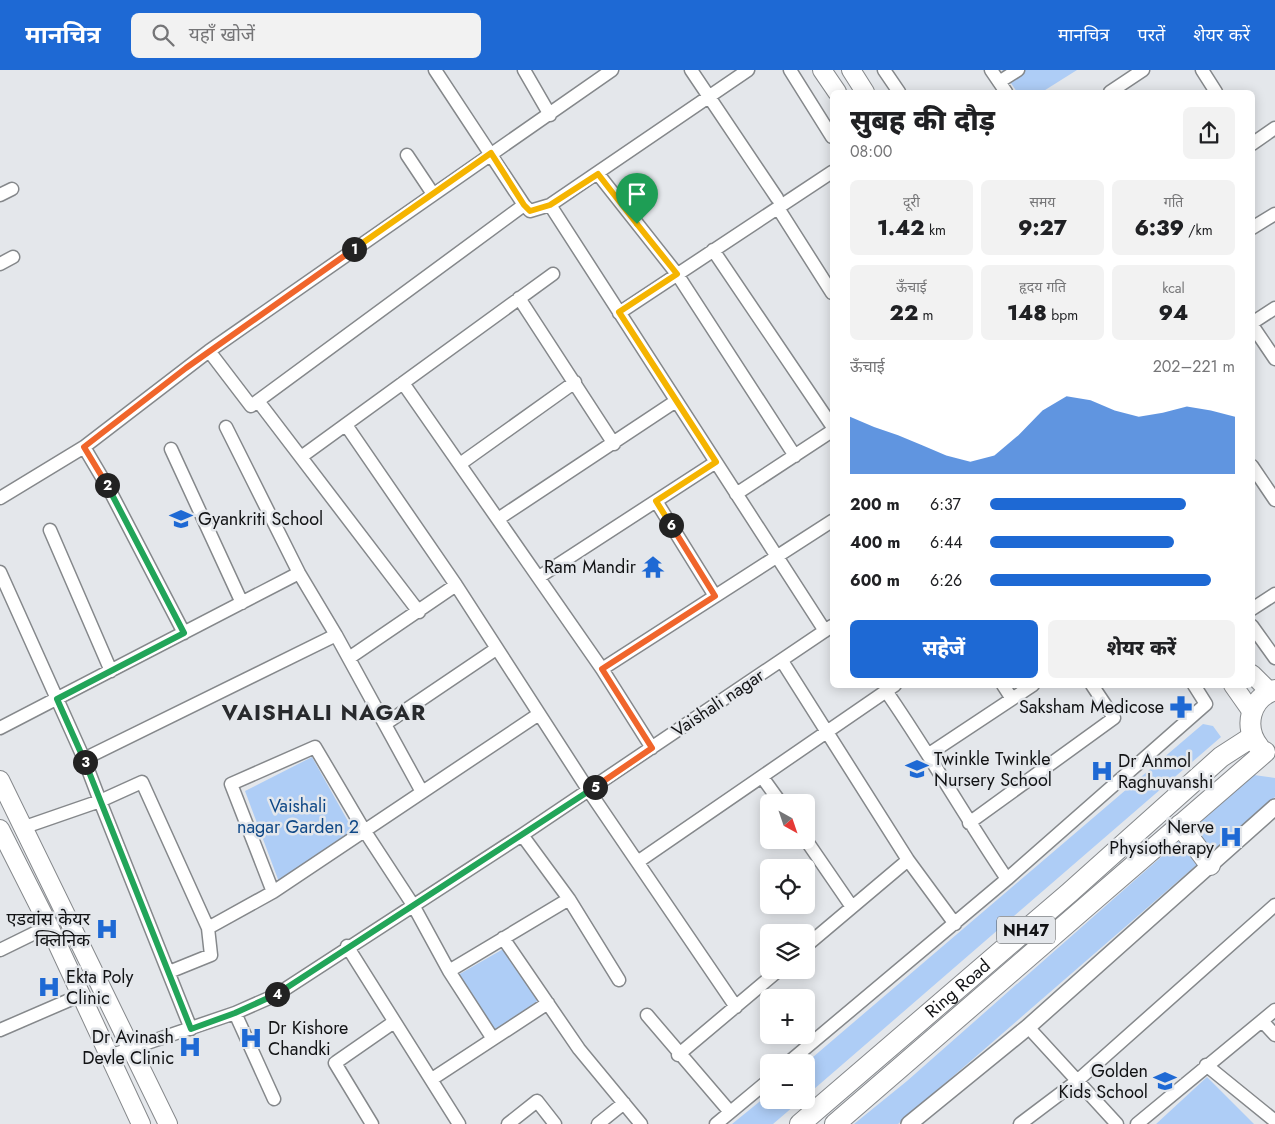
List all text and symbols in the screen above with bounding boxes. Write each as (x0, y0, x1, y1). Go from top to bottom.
search box (131, 13, 481, 58)
text: मानचित्र (25, 17, 101, 52)
icon: search (149, 21, 177, 49)
text: यहाँ खोजें (189, 21, 255, 48)
text: मानचित्र (1058, 22, 1110, 48)
text: परतें (1138, 22, 1165, 48)
text: शेयर करें (1193, 22, 1250, 48)
text: सुबह की दौड़ (850, 100, 995, 141)
button: share (1183, 107, 1235, 159)
text: 08:00 (850, 140, 892, 163)
pin (616, 173, 658, 224)
icon: arrive (623, 180, 651, 208)
text: दूरी (903, 192, 920, 212)
text: समय (1030, 192, 1055, 212)
text: गति (1164, 192, 1183, 212)
text: 1.42 (877, 213, 925, 243)
text: 9:27 (1018, 213, 1067, 243)
text: 6:39 (1134, 213, 1184, 243)
text: km (925, 220, 946, 240)
text: /km (1184, 220, 1213, 240)
pin: 1 (342, 236, 366, 262)
text: 1 (351, 239, 358, 259)
text: ऊँचाई (896, 277, 927, 297)
text: हृदय गति (1019, 277, 1066, 297)
text: kcal (1162, 278, 1185, 298)
text: 22 (890, 298, 918, 328)
text: 148 (1007, 298, 1047, 328)
text: 94 (1158, 298, 1189, 328)
text: m (918, 305, 933, 325)
text: bpm (1047, 305, 1078, 325)
text: ऊँचाई (850, 355, 885, 378)
text: 202–221 m (1153, 355, 1235, 378)
pin: 2 (94, 472, 120, 498)
text: 2 (103, 475, 112, 495)
text: 200 m (850, 493, 900, 516)
text: 6:37 (930, 493, 961, 516)
school or university icon: Gyankriti School (168, 506, 194, 532)
place label: Gyankriti School (198, 506, 323, 532)
pin: 6 (658, 512, 684, 538)
text: 6 (667, 515, 676, 535)
text: 400 m (850, 531, 900, 554)
text: 6:44 (930, 531, 963, 554)
place label: Ram Mandir (544, 554, 637, 580)
temple icon: Ram Mandir (640, 554, 666, 580)
text: 600 m (850, 569, 900, 592)
text: 6:26 (930, 569, 962, 592)
button: सहेजें (850, 620, 1038, 678)
button: शेयर करें (1048, 620, 1235, 678)
street label: Vaishali nagar (667, 662, 770, 743)
place label: Saksham Medicose (1019, 694, 1164, 720)
pharmacy icon: Saksham Medicose (1168, 694, 1194, 720)
district label: VAISHALI NAGAR (221, 696, 426, 728)
place label: Twinkle Twinkle Nursery School (934, 746, 1052, 793)
place label: Dr Anmol Raghuvanshi (1118, 748, 1213, 795)
pin: 3 (72, 750, 98, 774)
text: 3 (81, 752, 90, 772)
school or university icon: Twinkle Twinkle Nursery School (904, 756, 930, 782)
hospital icon: Dr Anmol Raghuvanshi (1089, 758, 1115, 784)
pin: 5 (582, 774, 608, 800)
text: 5 (591, 777, 600, 797)
park label: Vaishali nagar Garden 2 (237, 793, 359, 840)
north arrow (760, 794, 815, 849)
map controls (760, 794, 815, 1109)
place label: Nerve Physiotherapy (1109, 814, 1214, 861)
hospital icon: Nerve Physiotherapy (1218, 824, 1244, 850)
button: locate (760, 859, 815, 914)
place label: एडवांस केयर क्लिनिक (7, 906, 91, 953)
hospital icon: एडवांस केयर क्लिनिक (94, 916, 120, 942)
road number: NH47 (997, 916, 1055, 944)
button: layers (760, 924, 815, 979)
street label: Ring Road (919, 953, 996, 1024)
place label: Ekta Poly Clinic (66, 964, 133, 1011)
hospital icon: Ekta Poly Clinic (36, 974, 62, 1000)
pin: 4 (264, 982, 290, 1006)
text: 4 (273, 984, 282, 1004)
button: + (760, 989, 815, 1044)
place label: Dr Kishore Chandki (268, 1015, 348, 1062)
place label: Dr Avinash Devle Clinic (82, 1024, 174, 1071)
hospital icon: Dr Kishore Chandki (238, 1025, 264, 1051)
hospital icon: Dr Avinash Devle Clinic (177, 1034, 203, 1060)
button: − (760, 1054, 815, 1109)
place label: Golden Kids School (1059, 1058, 1148, 1105)
school or university icon: Golden Kids School (1152, 1068, 1178, 1094)

